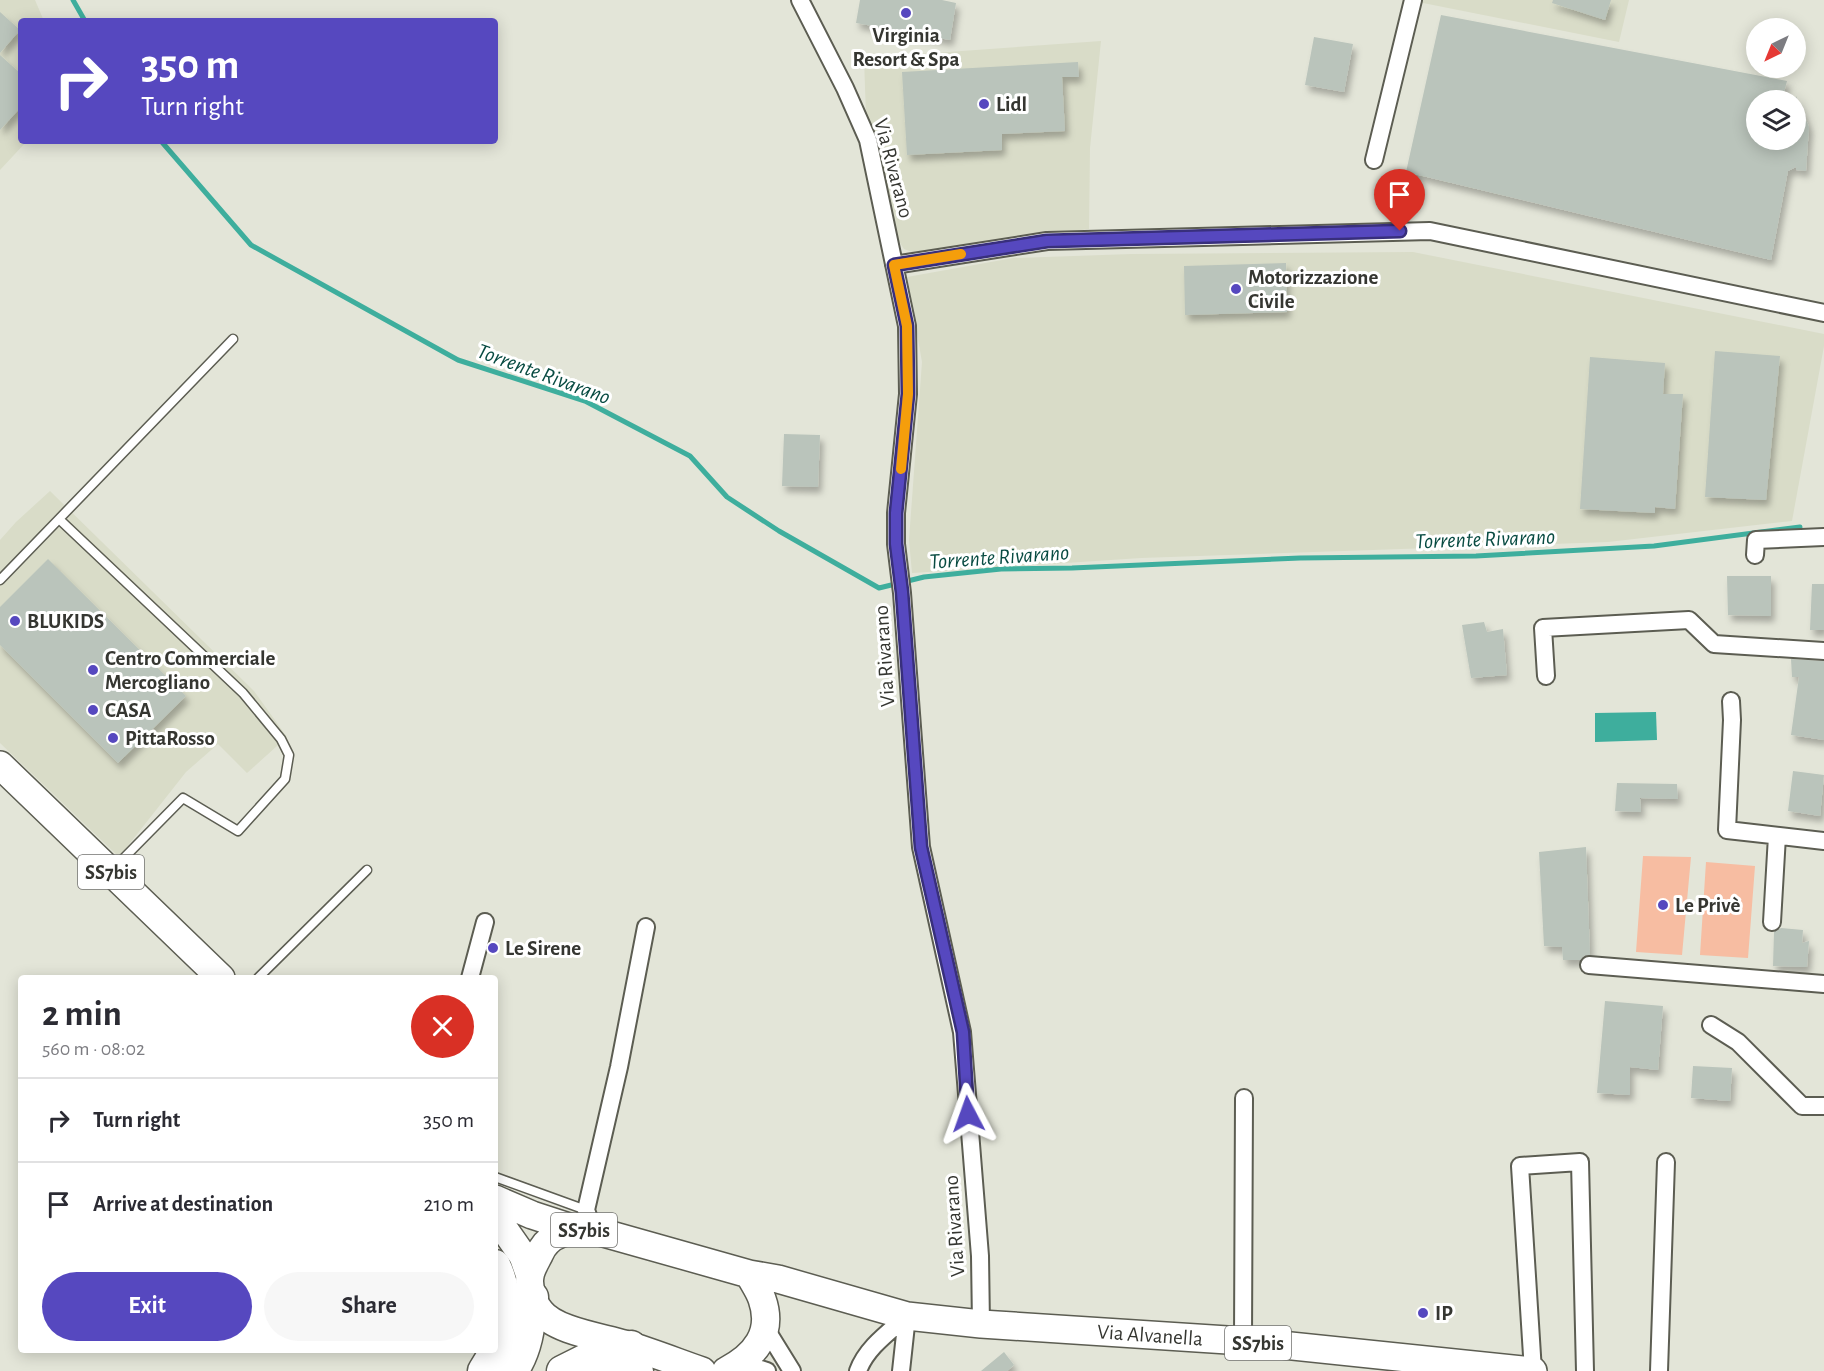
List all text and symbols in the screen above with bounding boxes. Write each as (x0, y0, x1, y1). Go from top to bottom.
marker: Virginia Resort & Spa (899, 6, 913, 20)
north arrow (1746, 18, 1806, 78)
map controls (1746, 18, 1806, 150)
place label: Virginia Resort & Spa (852, 25, 960, 70)
icon: right (42, 42, 120, 120)
text: 350 m (141, 44, 239, 86)
button: layers (1746, 90, 1806, 150)
text: Turn right (141, 93, 244, 120)
place label: Lidl (996, 94, 1027, 115)
marker: Lidl (977, 97, 991, 111)
street label: Via Rivarano (870, 116, 917, 220)
pin (1374, 169, 1425, 231)
icon: arrive (1383, 178, 1416, 211)
place label: Motorizzazione Civile (1248, 267, 1378, 312)
marker: Motorizzazione Civile (1229, 282, 1243, 296)
water label: Torrente Rivarano (474, 340, 613, 408)
water label: Torrente Rivarano (1415, 526, 1555, 552)
water label: Torrente Rivarano (928, 541, 1070, 573)
street label: Via Rivarano (870, 604, 899, 708)
place label: BLUKIDS (27, 611, 104, 632)
marker: BLUKIDS (8, 614, 22, 628)
place label: Centro Commerciale Mercogliano (105, 648, 275, 693)
marker: Centro Commerciale Mercogliano (86, 663, 100, 677)
place label: CASA (105, 700, 152, 721)
marker: CASA (86, 703, 100, 717)
place label: PittaRosso (125, 728, 215, 749)
marker: PittaRosso (106, 731, 120, 745)
road number: SS7bis (78, 855, 144, 889)
place label: Le Privè (1675, 895, 1740, 916)
marker: Le Privè (1656, 898, 1670, 912)
place label: Le Sirene (505, 938, 581, 959)
marker: Le Sirene (486, 941, 500, 955)
button: close (411, 995, 474, 1058)
text: 2 min (42, 996, 122, 1032)
text: 560 m · 08:02 (42, 1039, 145, 1059)
position arrow (936, 1082, 1000, 1146)
icon: right (42, 1104, 75, 1137)
text: Turn right (93, 1109, 180, 1131)
text: 350 m (423, 1109, 474, 1131)
street label: Via Rivarano (940, 1174, 969, 1278)
icon: arrive (42, 1188, 75, 1221)
text: Arrive at destination (93, 1193, 273, 1215)
text: 210 m (424, 1193, 474, 1215)
road number: SS7bis (551, 1213, 617, 1247)
button: Exit (42, 1272, 252, 1341)
button: Share (264, 1272, 474, 1341)
place label: IP (1435, 1303, 1453, 1324)
marker: IP (1416, 1306, 1430, 1320)
street label: Via Alvanella (1096, 1321, 1204, 1350)
road number: SS7bis (1225, 1326, 1291, 1360)

